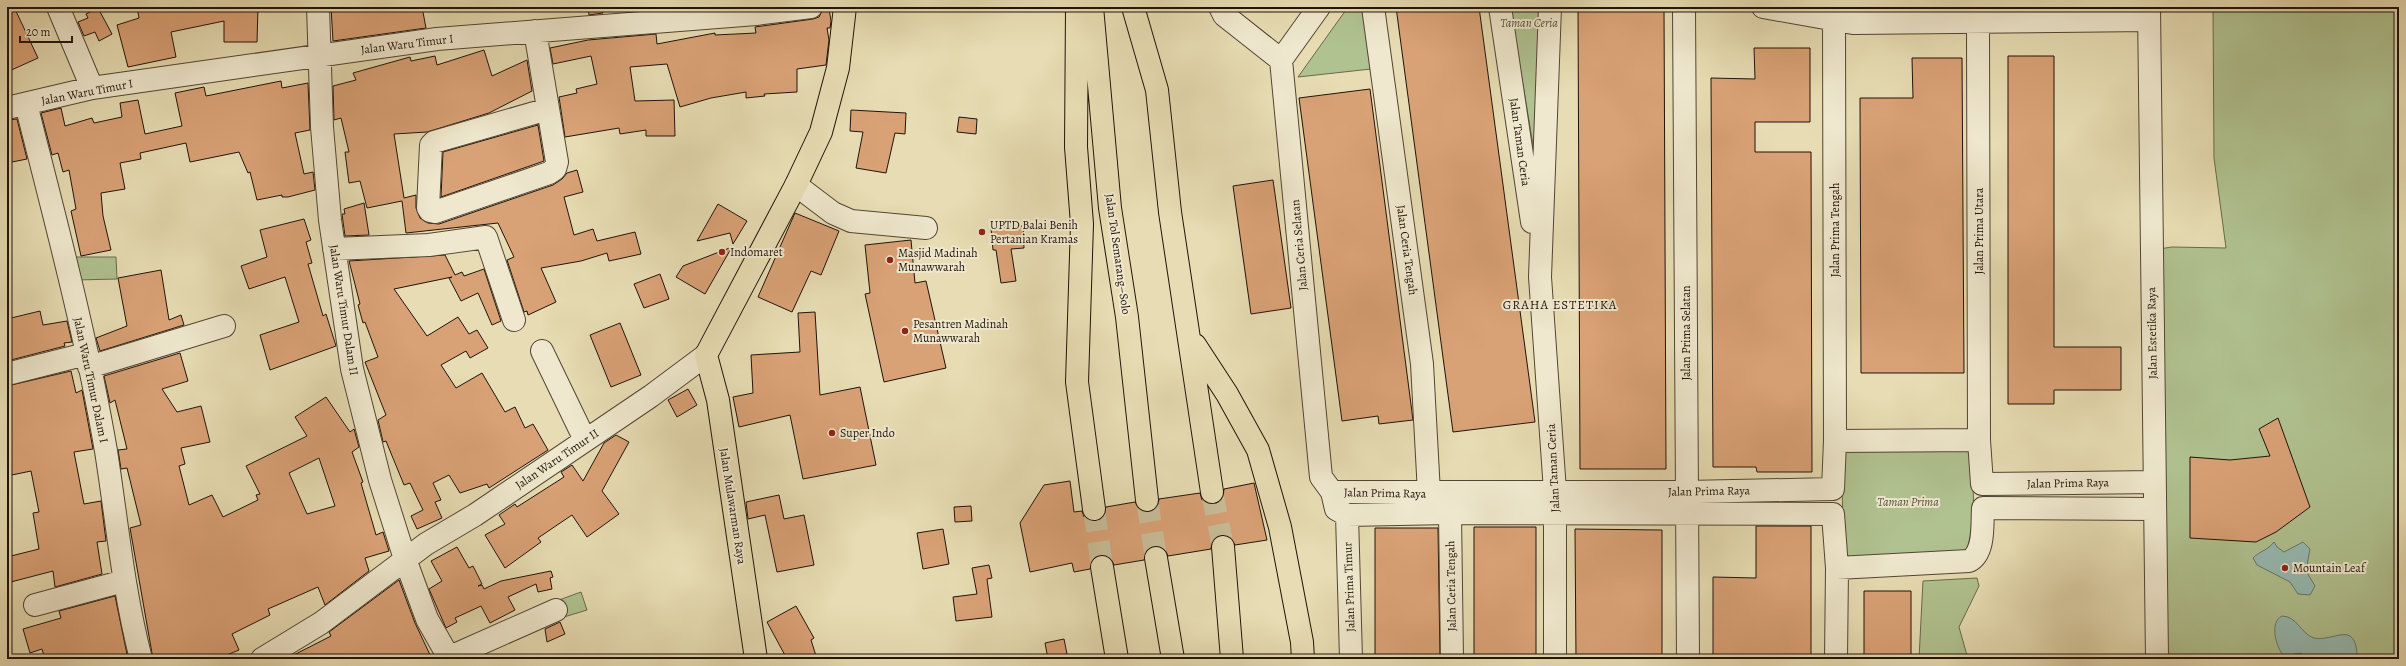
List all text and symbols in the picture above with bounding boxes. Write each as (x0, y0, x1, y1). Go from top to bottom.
park label: Taman Ceria (1500, 15, 1558, 31)
scale bar (20, 18, 72, 44)
text: 20 m (26, 24, 50, 40)
street label: Jalan Waru Timur I (360, 30, 454, 58)
street label: Jalan Waru Timur I (40, 75, 134, 109)
street label: Jalan Taman Ceria (1506, 97, 1534, 188)
street label: Jalan Prima Tengah (1827, 182, 1843, 277)
street label: Jalan Prima Utara (1971, 187, 1987, 274)
street label: Jalan Tol Semarang–Solo (1102, 193, 1134, 315)
street label: Jalan Ceria Selatan (1287, 198, 1311, 291)
street label: Jalan Ceria Tengah (1393, 204, 1421, 297)
place label: UPTD Balai Benih Pertanian Kramas (990, 217, 1079, 247)
marker: UPTD Balai Benih Pertanian Kramas (977, 227, 987, 237)
street label: Jalan Waru Timur Dalam II (326, 243, 362, 377)
place label: Indomaret (730, 244, 783, 260)
place label: Masjid Madinah Munawwarah (898, 245, 978, 275)
marker: Indomaret (717, 247, 727, 257)
marker: Masjid Madinah Munawwarah (885, 255, 895, 265)
street label: Jalan Prima Selatan (1678, 285, 1694, 381)
street label: Jalan Estetika Raya (2143, 286, 2161, 379)
district label: GRAHA ESTETIKA (1503, 296, 1617, 313)
street label: Jalan Waru Timur Dalam I (70, 316, 112, 444)
place label: Pesantren Madinah Munawwarah (913, 316, 1009, 346)
marker: Pesantren Madinah Munawwarah (900, 326, 910, 336)
street label: Jalan Taman Ceria (1543, 423, 1563, 513)
street label: Jalan Waru Timur II (512, 425, 602, 493)
place label: Super Indo (840, 425, 895, 441)
marker: Super Indo (827, 428, 837, 438)
street label: Jalan Mulawarman Raya (716, 447, 750, 566)
street label: Jalan Prima Raya (2027, 474, 2110, 492)
street label: Jalan Prima Raya (1668, 482, 1751, 500)
street label: Jalan Prima Raya (1344, 484, 1427, 502)
park label: Taman Prima (1877, 494, 1939, 510)
street label: Jalan Ceria Tengah (1442, 540, 1460, 632)
street label: Jalan Prima Timur (1339, 541, 1359, 632)
place label: Mountain Leaf (2293, 560, 2367, 576)
marker: Mountain Leaf (2280, 563, 2290, 573)

